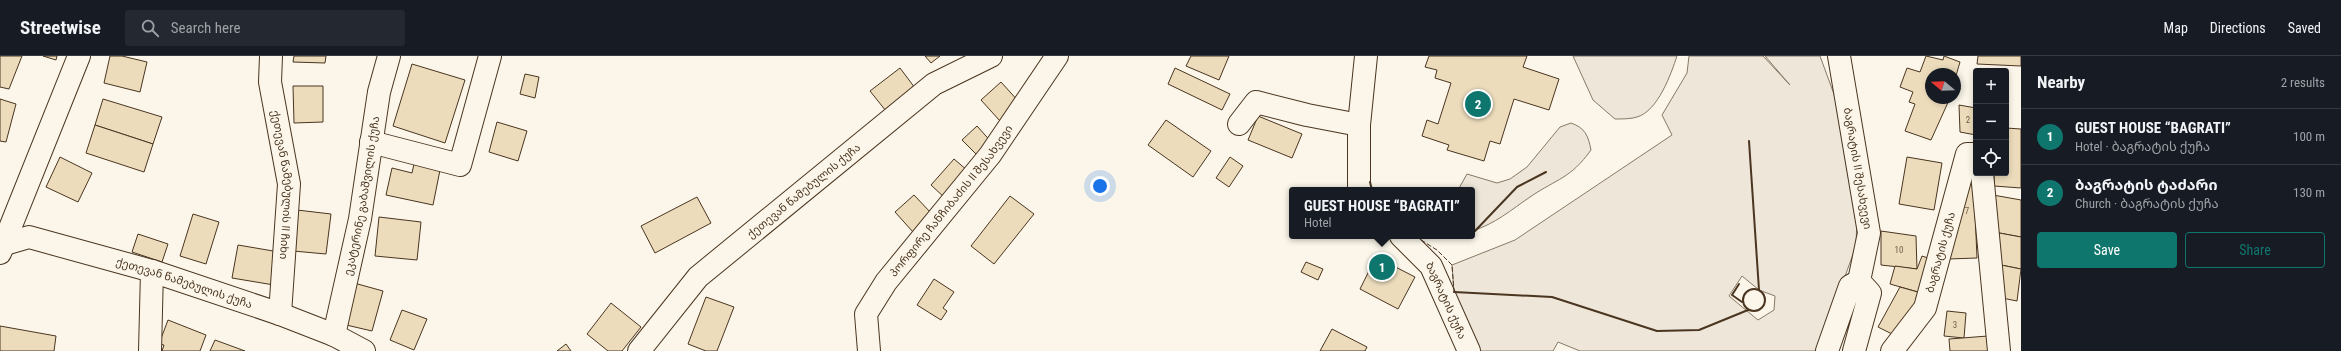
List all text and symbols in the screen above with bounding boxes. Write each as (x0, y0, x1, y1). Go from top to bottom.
search box (125, 10, 405, 46)
text: Streetwise (20, 16, 101, 39)
icon: search (139, 17, 161, 39)
text: Search here (171, 19, 241, 37)
text: Map (2164, 20, 2188, 36)
text: Directions (2210, 20, 2266, 36)
text: Saved (2288, 20, 2321, 36)
north arrow (1925, 68, 1961, 104)
map controls (1973, 68, 2009, 176)
button: + (1973, 68, 2009, 104)
text: Nearby (2037, 72, 2085, 92)
text: 2 results (2281, 75, 2325, 90)
pin: 2 (1465, 89, 1491, 119)
button: − (1973, 104, 2009, 140)
street label: ბაგრატის II შესახვევი (1841, 107, 1874, 230)
street label: ქეთევან წამებულის II ჩიხი (268, 109, 295, 260)
street label: ეკატერინე გაბაშვილის ქუჩა (342, 115, 382, 277)
house number: 2 (1966, 115, 1971, 125)
text: GUEST HOUSE “BAGRATI” (2075, 119, 2231, 137)
street label: პორფირე ჩანჩიბაძის II შესახვევი (887, 123, 1015, 279)
text: 1 (2047, 129, 2053, 144)
text: 100 m (2293, 129, 2325, 144)
text: Hotel · ბაგრატის ქუჩა (2075, 139, 2210, 154)
button: locate (1973, 140, 2009, 176)
street label: ქეთევან წამებულის ქუჩა (745, 141, 863, 241)
your location (1090, 176, 1110, 196)
text: ბაგრატის ტაძარი (2075, 176, 2218, 194)
text: 2 (2047, 185, 2053, 200)
text: 130 m (2293, 185, 2325, 200)
popup (1289, 187, 1475, 239)
text: Church · ბაგრატის ქუჩა (2075, 196, 2219, 211)
text: GUEST HOUSE “BAGRATI” (1304, 197, 1460, 215)
house number: 7 (1965, 206, 1970, 216)
street label: ბაგრატის ქუჩა (1923, 210, 1958, 294)
text: Hotel (1304, 215, 1332, 230)
button: Save (2037, 232, 2177, 268)
button: Share (2185, 232, 2325, 268)
house number: 10 (1895, 245, 1903, 255)
pin: 1 (1369, 252, 1395, 282)
street label: ქეთევან წამებულის ქუჩა (115, 255, 254, 311)
street label: ბაგრატის ქუჩა (1423, 259, 1469, 341)
house number: 3 (1953, 320, 1957, 330)

